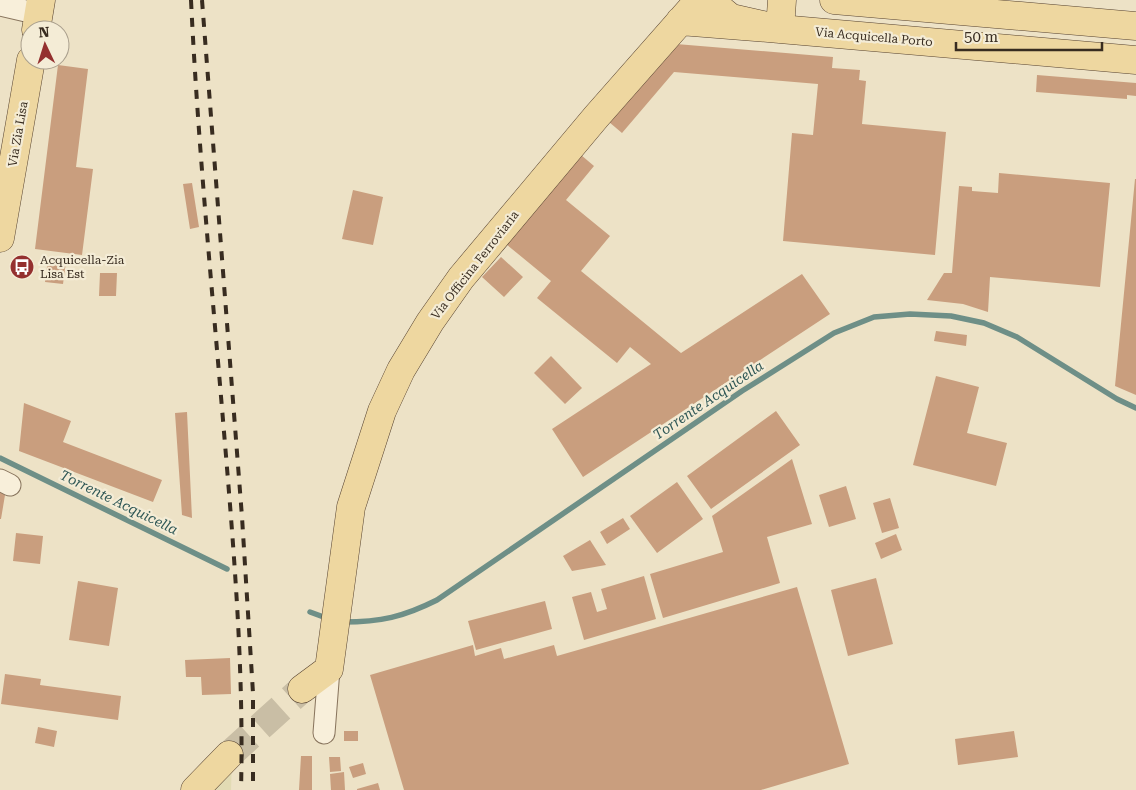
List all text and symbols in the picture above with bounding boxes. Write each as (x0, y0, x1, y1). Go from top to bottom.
north arrow (20, 20, 70, 70)
scale bar (956, 20, 1102, 52)
text: N (38, 24, 50, 40)
street label: Via Acquicella Porto (815, 25, 933, 49)
text: 50 m (964, 28, 999, 46)
street label: Via Zia Lisa (5, 100, 31, 168)
street label: Via Officina Ferroviaria (428, 208, 522, 322)
place label: Acquicella-Zia Lisa Est (40, 253, 125, 281)
bus stop icon: Acquicella-Zia Lisa Est (9, 254, 35, 280)
water label: Torrente Acquicella (650, 357, 766, 443)
water label: Torrente Acquicella (57, 466, 181, 538)

